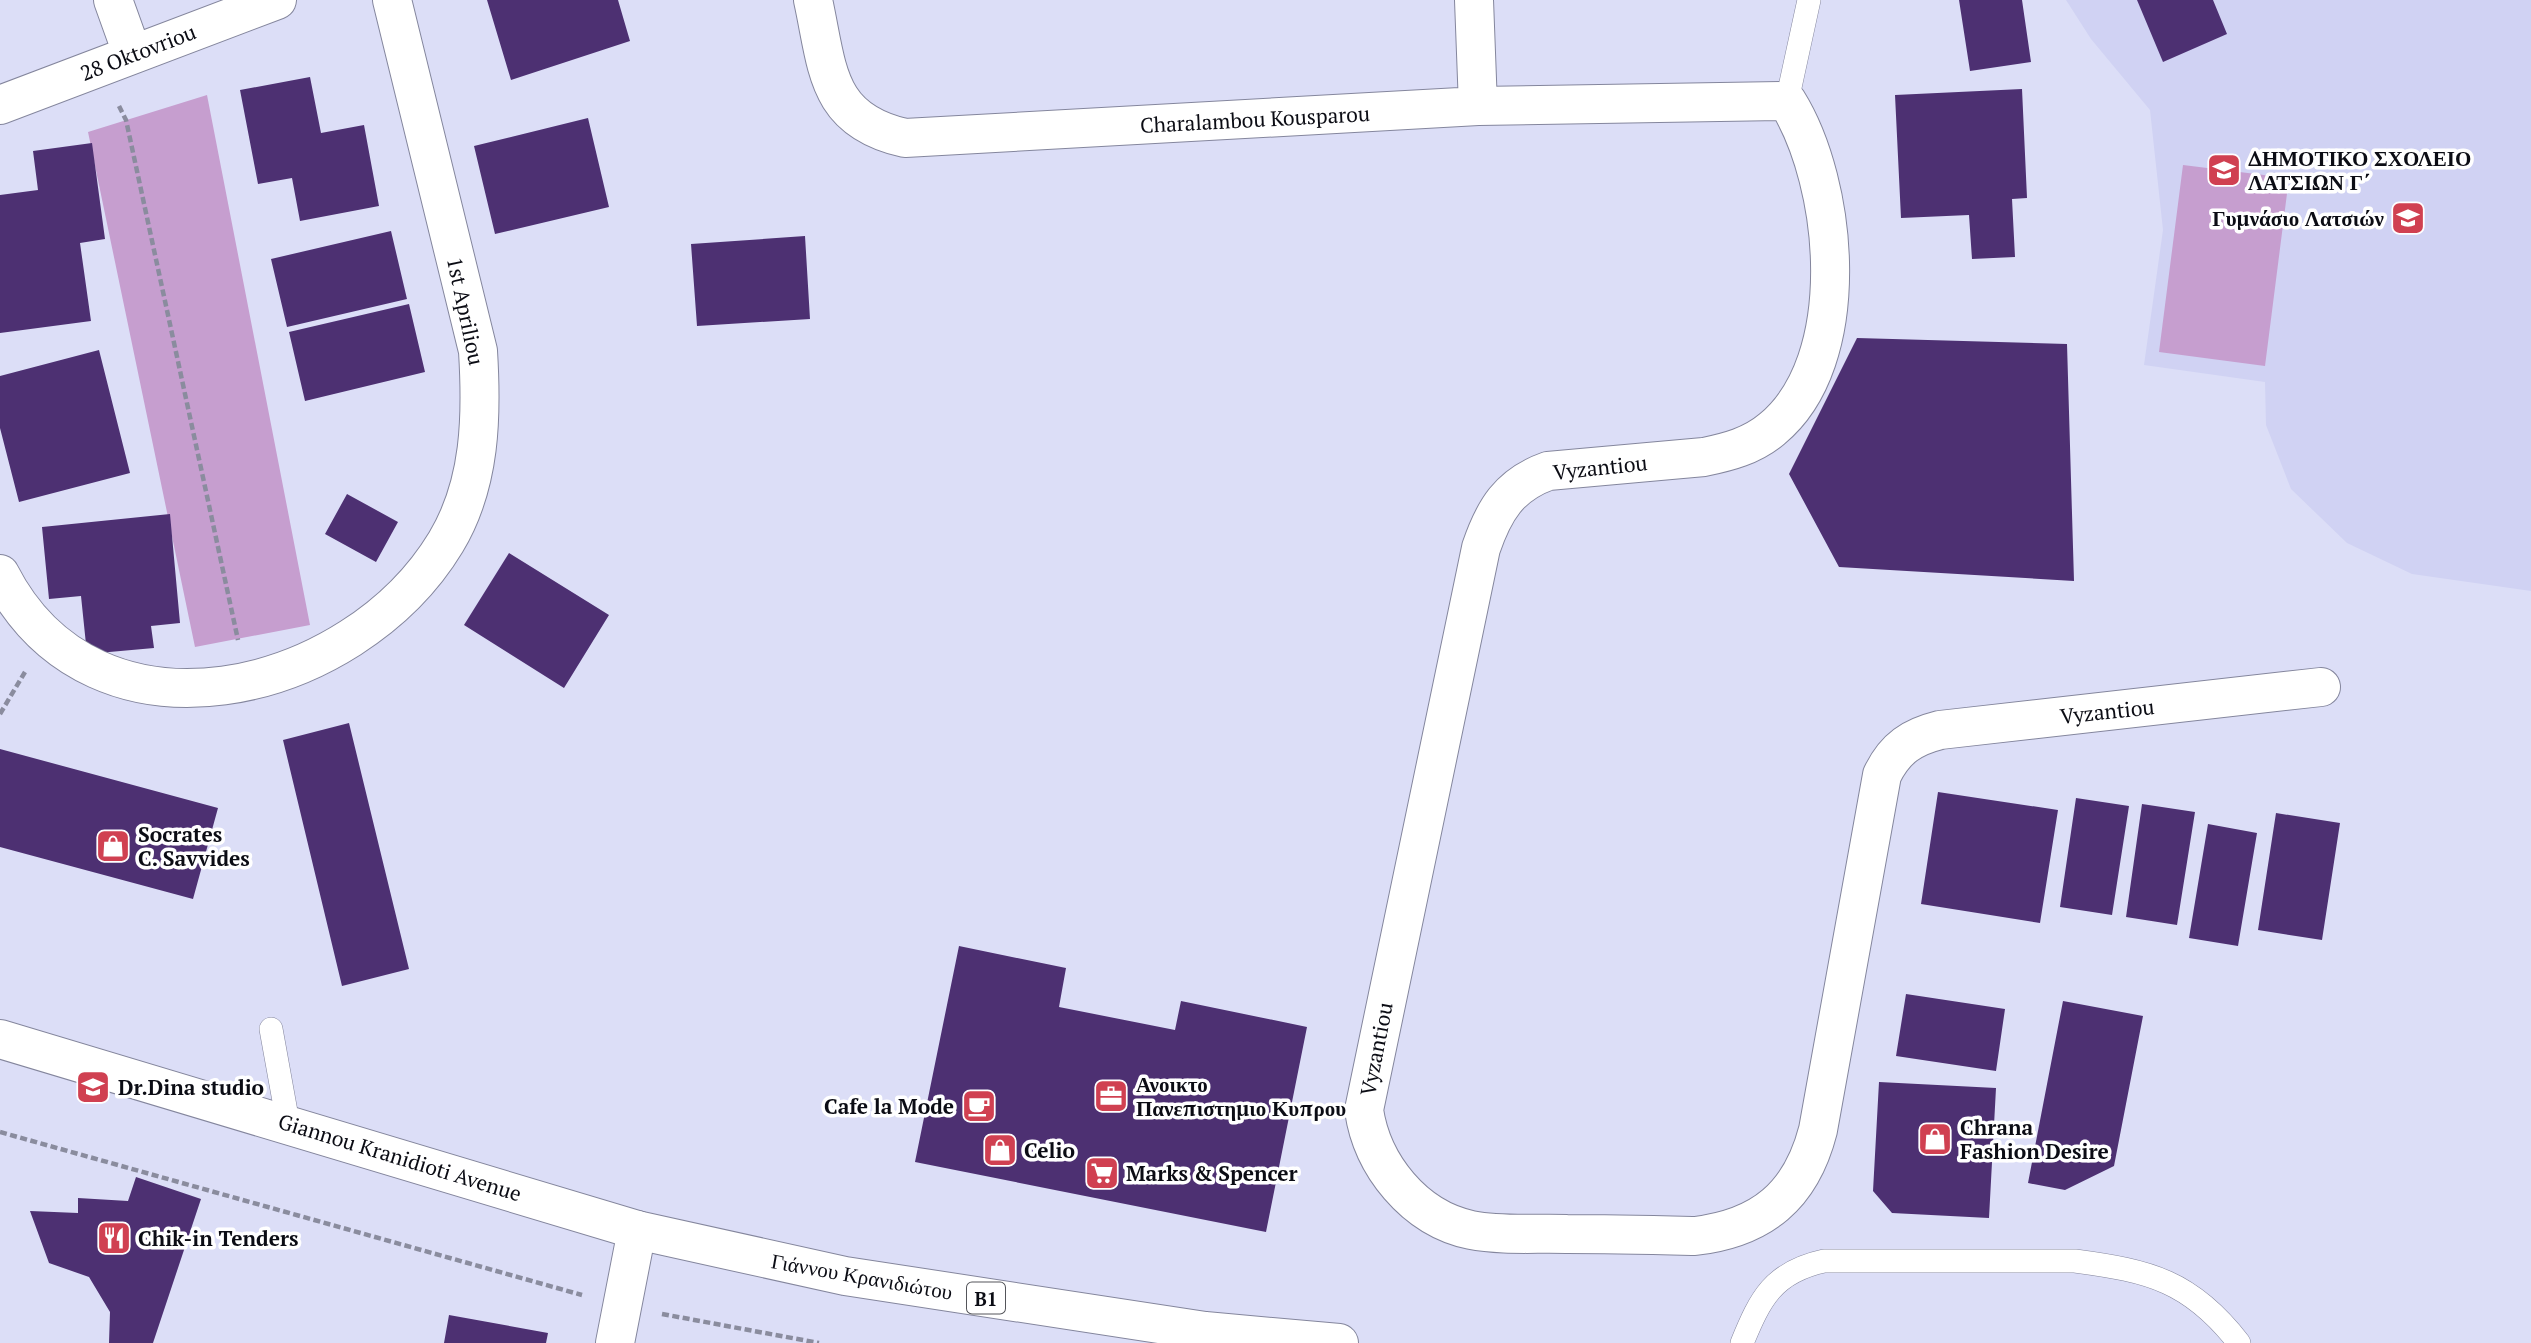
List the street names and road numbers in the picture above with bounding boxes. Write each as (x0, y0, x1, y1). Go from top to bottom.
street label: 28 Oktovriou (76, 17, 200, 87)
street label: Charalambou Kousparou (1139, 99, 1371, 139)
street label: 1st Apriliou (441, 254, 491, 368)
street label: Vyzantiou (1551, 448, 1649, 486)
street label: Vyzantiou (2058, 692, 2156, 730)
street label: Vyzantiou (1353, 1000, 1399, 1098)
street label: Giannou Kranidioti Avenue (275, 1107, 525, 1207)
street label: Γιάννου Κρανιδιώτου (769, 1246, 955, 1306)
road number: B1 (967, 1282, 1005, 1314)

